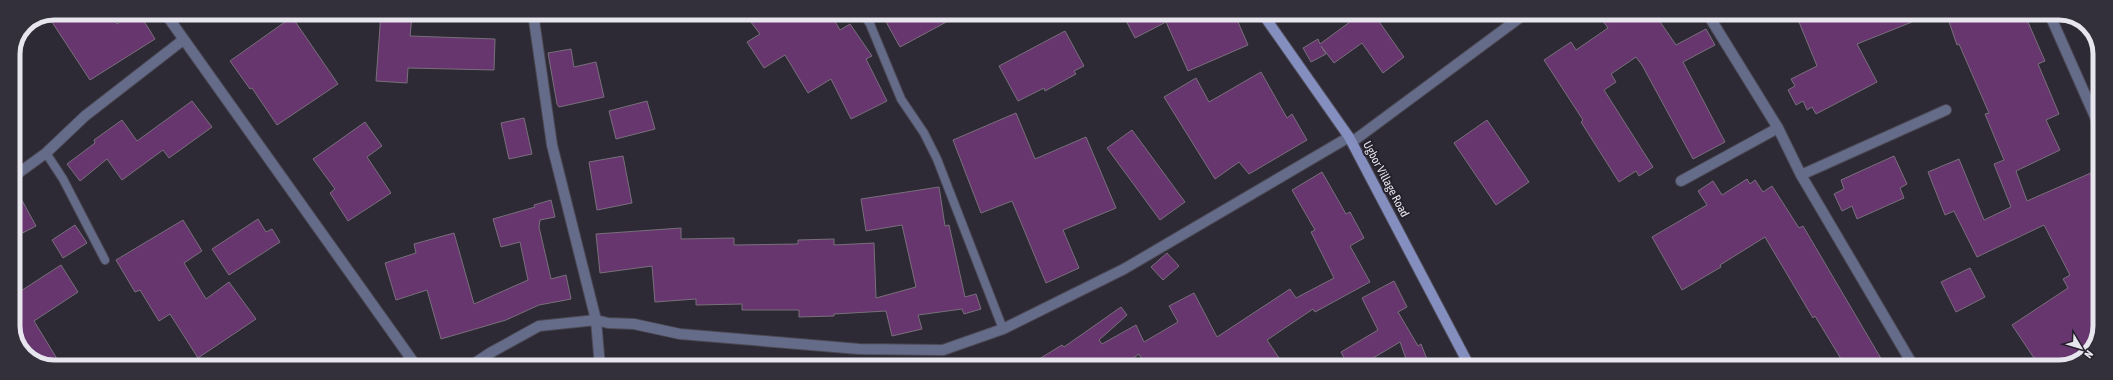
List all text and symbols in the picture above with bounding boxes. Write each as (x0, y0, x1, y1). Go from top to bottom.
street label: Ugbor Village Road (1360, 139, 1412, 219)
north arrow (2061, 328, 2101, 368)
text: N (2082, 348, 2096, 360)

